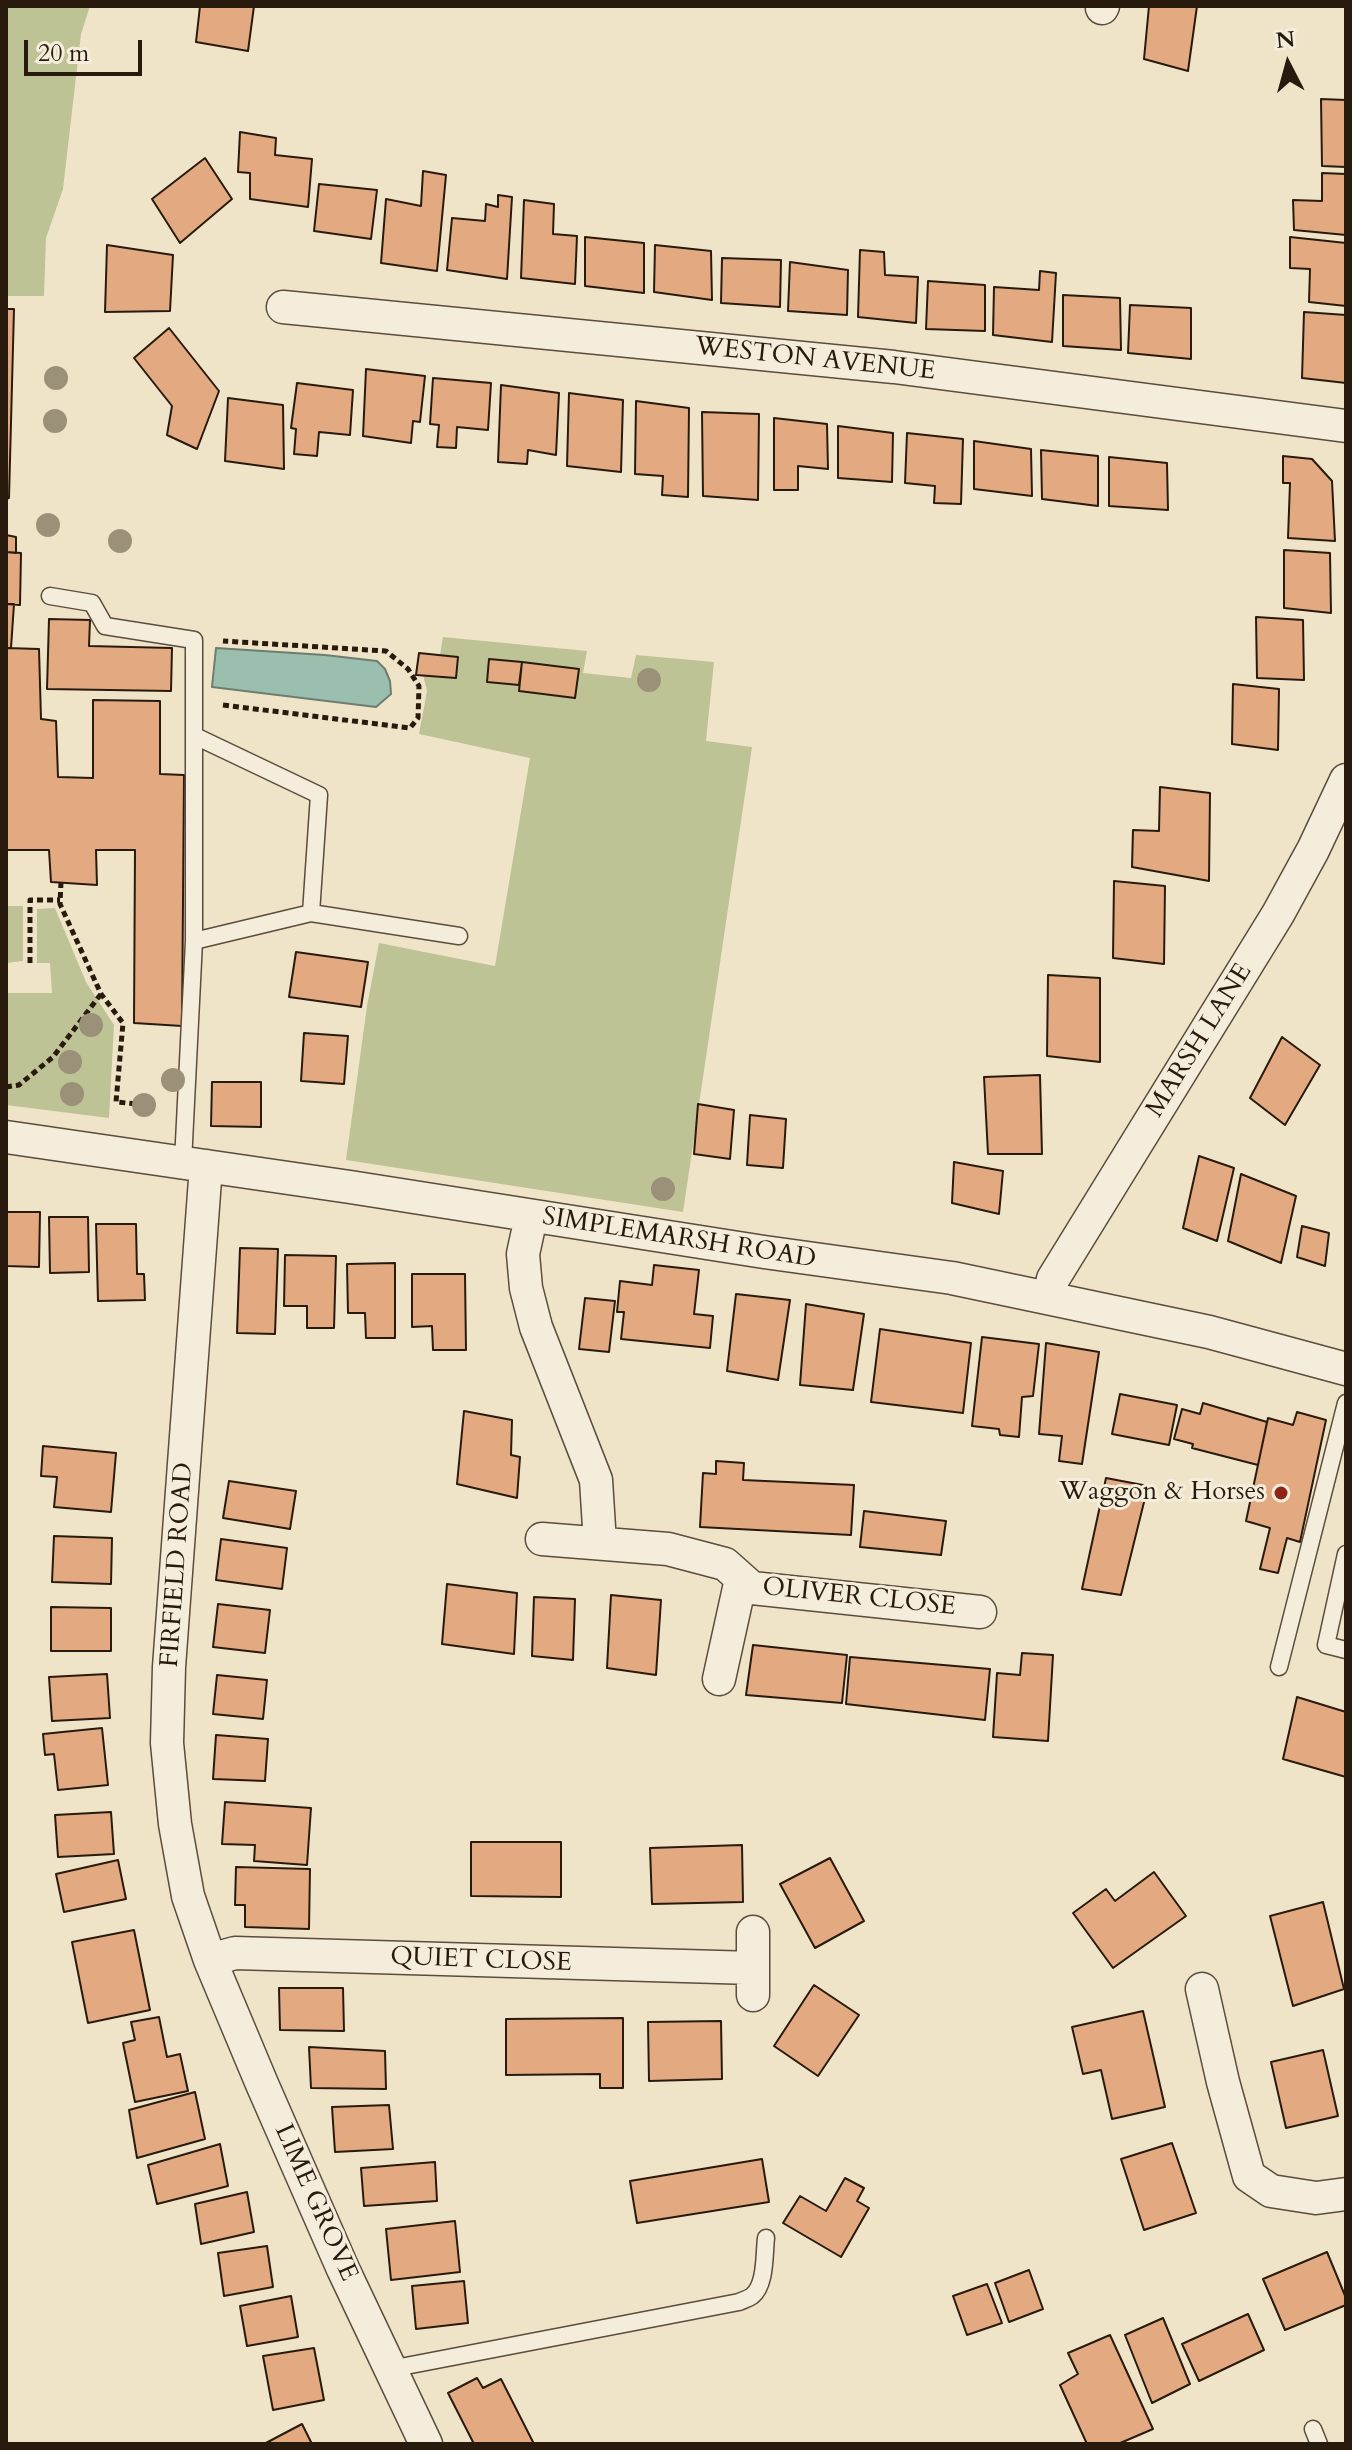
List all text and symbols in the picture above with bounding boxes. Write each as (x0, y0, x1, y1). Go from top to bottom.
scale bar (28, 24, 146, 74)
north arrow (1248, 24, 1328, 104)
text: N (1274, 24, 1297, 56)
text: 20 m (38, 37, 89, 70)
street label: WESTON AVENUE (693, 332, 937, 388)
street label: MARSH LANE (1140, 958, 1260, 1124)
street label: SIMPLEMARSH ROAD (540, 1202, 818, 1276)
street label: FIRFIELD ROAD (155, 1461, 201, 1669)
place label: Waggon & Horses (1059, 1477, 1265, 1509)
marker: Waggon & Horses (1272, 1484, 1290, 1502)
street label: OLIVER CLOSE (761, 1572, 957, 1624)
street label: QUIET CLOSE (390, 1942, 572, 1980)
street label: LIME GROVE (267, 2120, 363, 2286)

